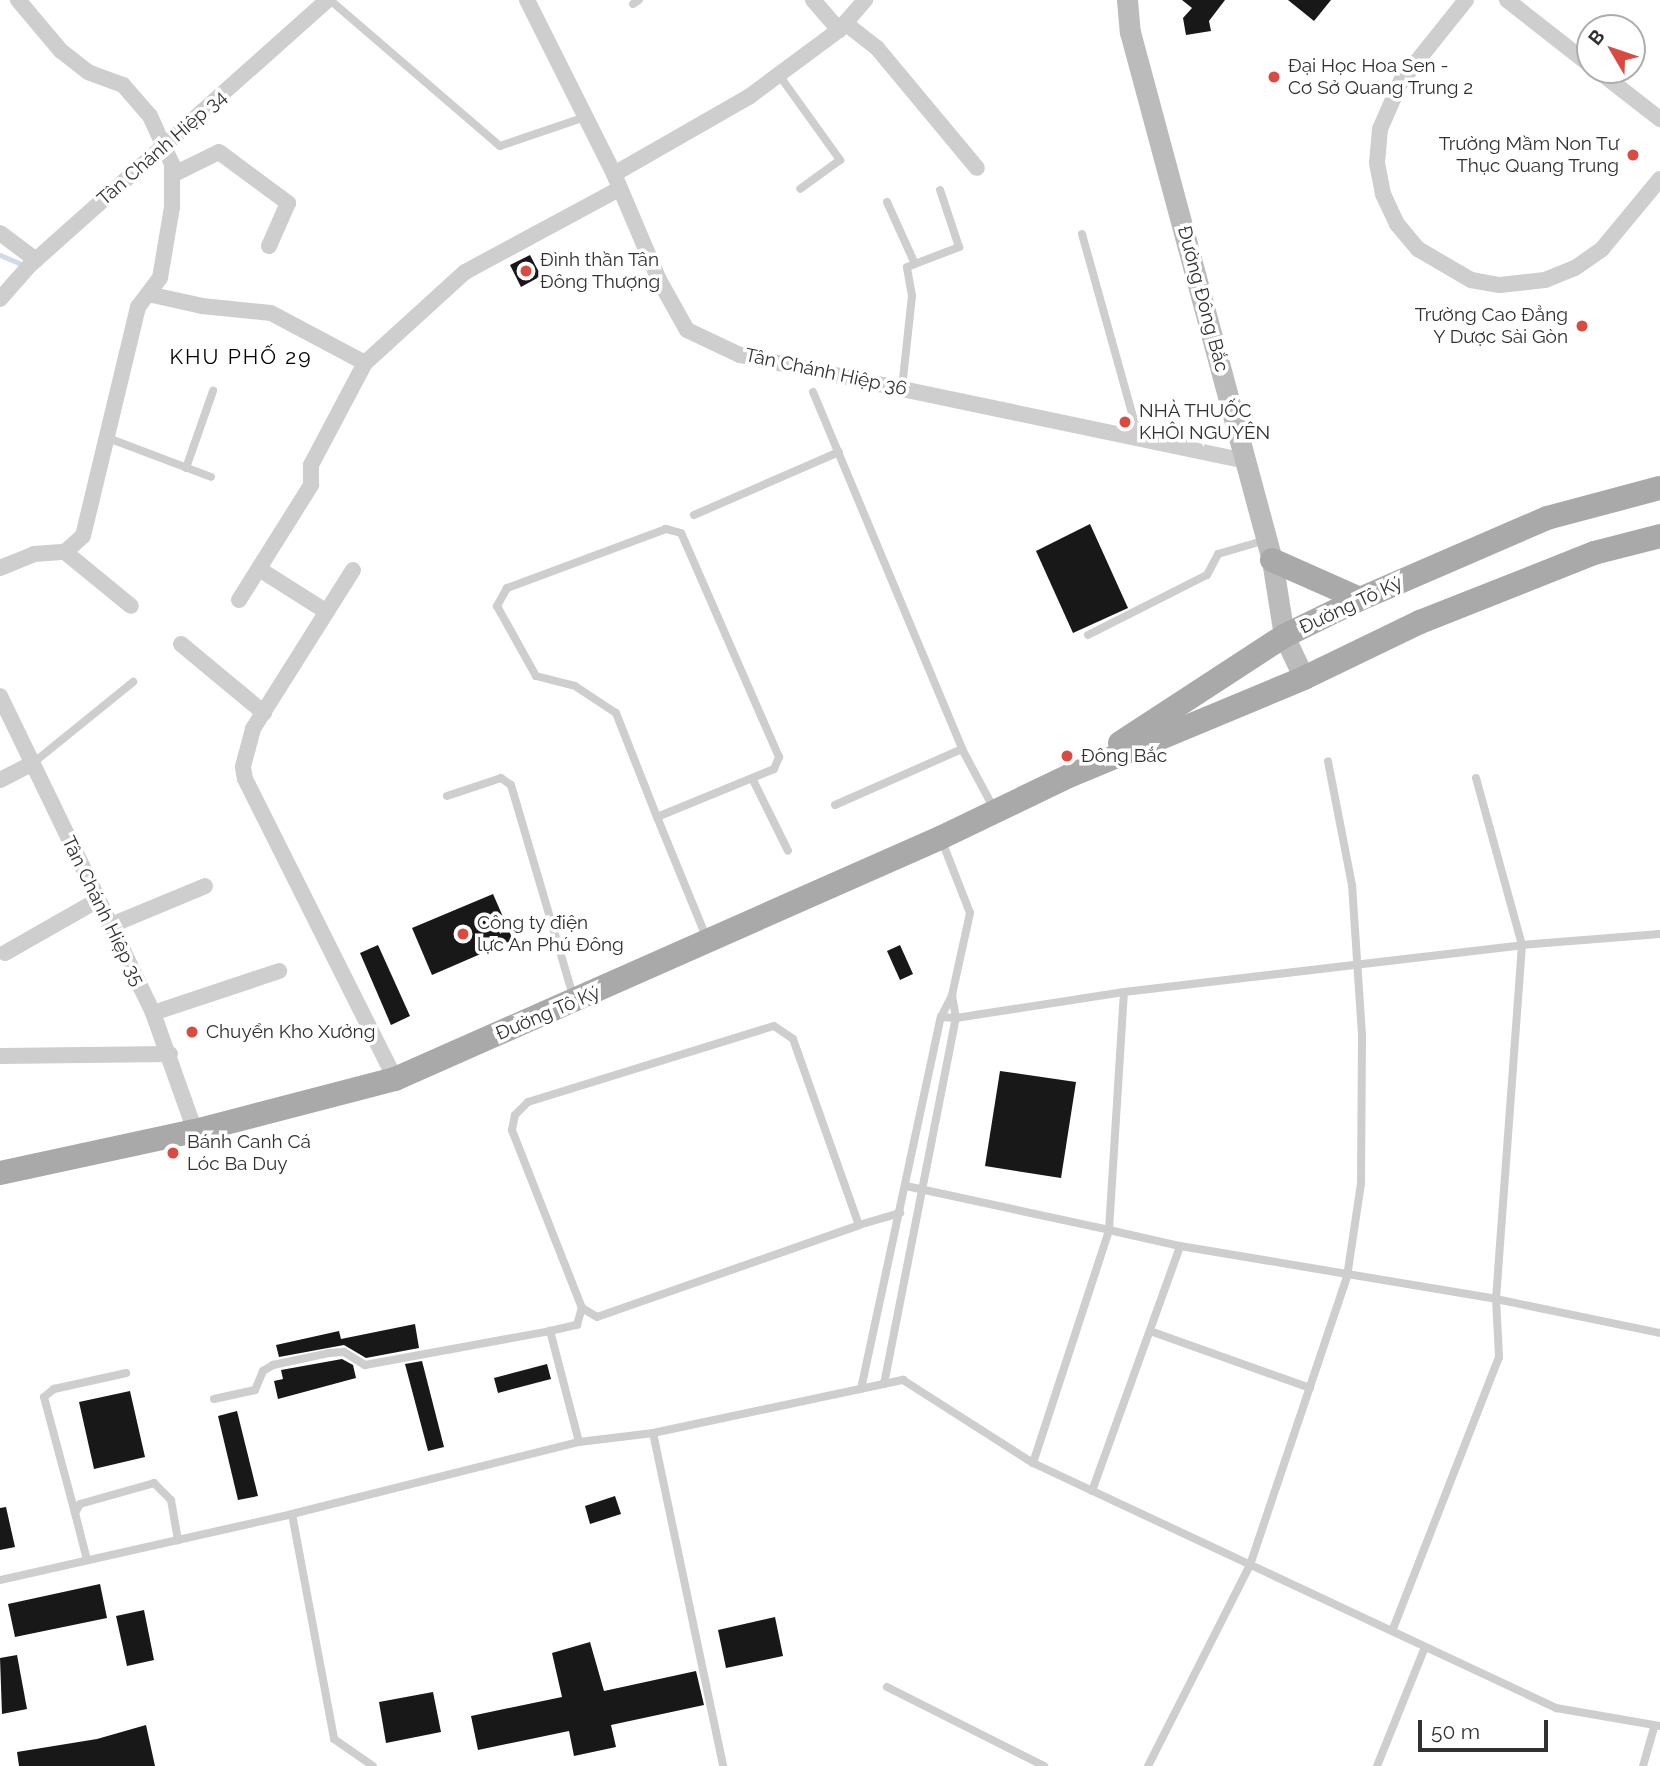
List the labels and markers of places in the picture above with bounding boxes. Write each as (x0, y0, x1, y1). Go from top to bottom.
place label: Đại Học Hoa Sen - Cơ Sở Quang Trung 2 (1288, 55, 1474, 99)
marker: Đại Học Hoa Sen - Cơ Sở Quang Trung 2 (1266, 69, 1282, 85)
place label: Trường Mầm Non Tư Thục Quang Trung (1438, 133, 1619, 177)
marker: Trường Mầm Non Tư Thục Quang Trung (1625, 147, 1641, 163)
place label: Đình thần Tân Đông Thượng (540, 249, 661, 293)
marker: Đình thần Tân Đông Thượng (518, 263, 534, 279)
place label: Trường Cao Đẳng Y Dược Sài Gòn (1415, 304, 1568, 348)
marker: Trường Cao Đẳng Y Dược Sài Gòn (1574, 318, 1590, 334)
place label: NHÀ THUỐC KHÔI NGUYÊN (1139, 400, 1270, 444)
marker: NHÀ THUỐC KHÔI NGUYÊN (1117, 414, 1133, 430)
place label: Đông Bắc (1081, 745, 1167, 767)
marker: Đông Bắc (1059, 748, 1075, 764)
place label: Công ty điện lực An Phú Đông (477, 912, 624, 956)
marker: Công ty điện lực An Phú Đông (455, 926, 471, 942)
place label: Chuyển Kho Xưởng (206, 1021, 376, 1043)
marker: Chuyển Kho Xưởng (184, 1024, 200, 1040)
place label: Bánh Canh Cá Lóc Ba Duy (187, 1131, 311, 1175)
marker: Bánh Canh Cá Lóc Ba Duy (165, 1145, 181, 1161)

